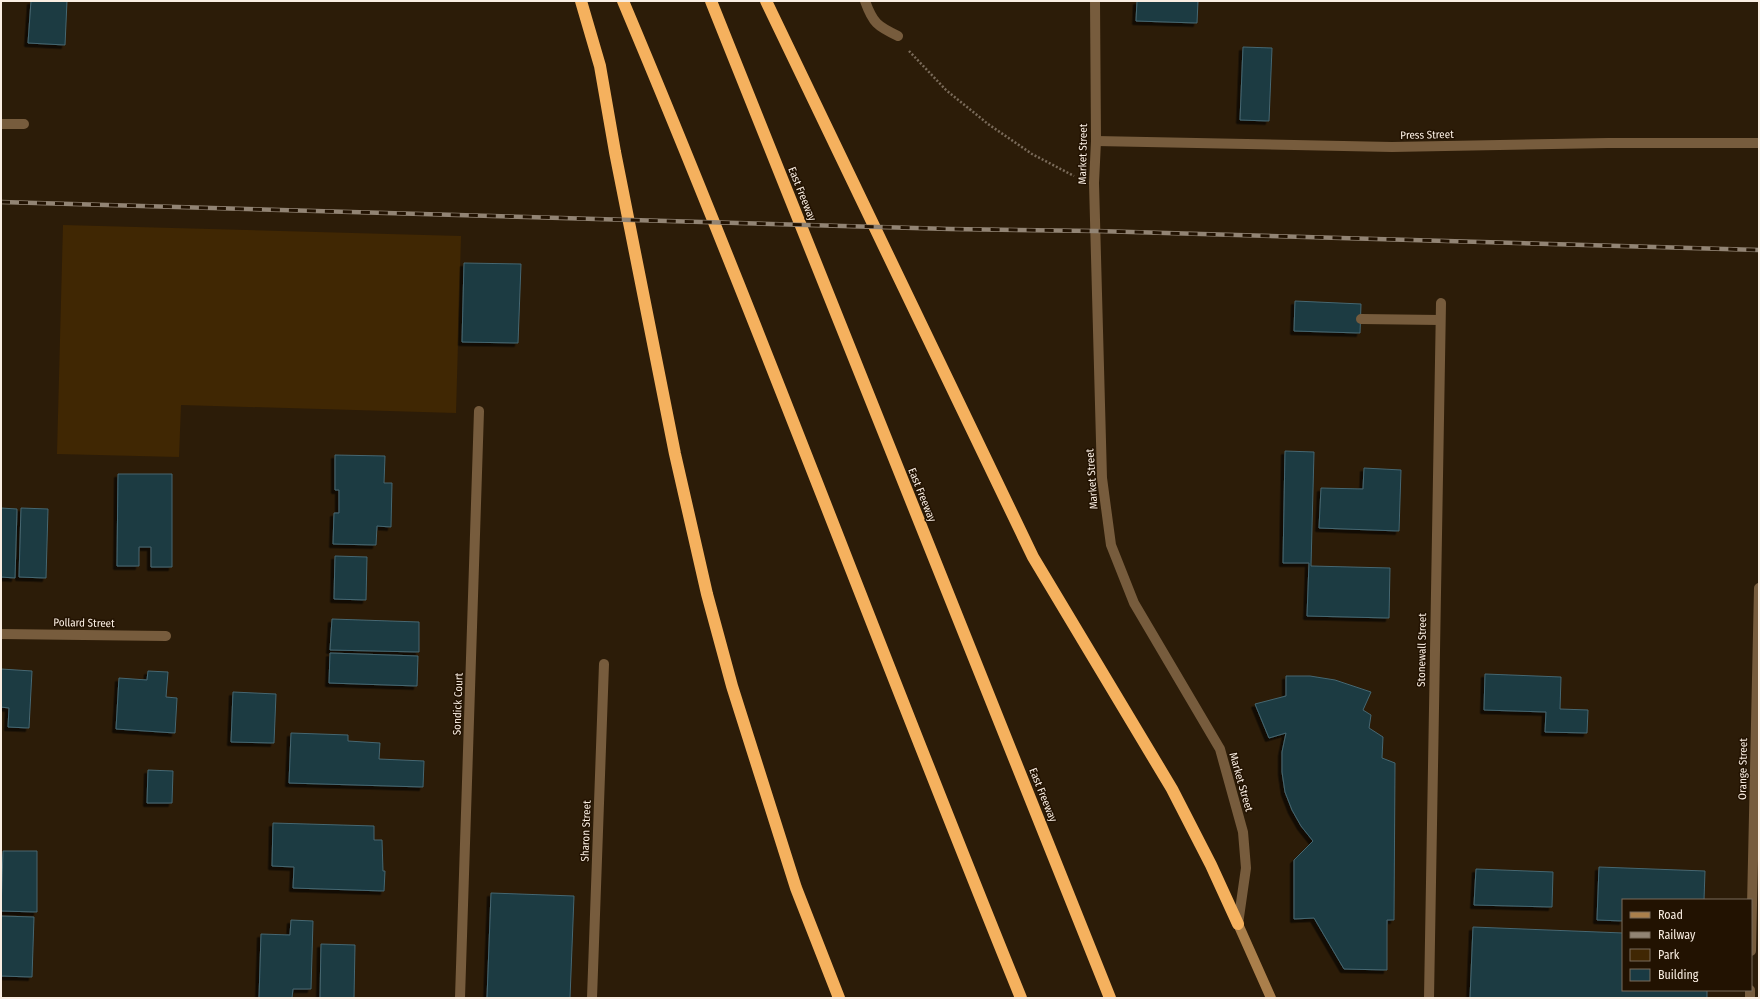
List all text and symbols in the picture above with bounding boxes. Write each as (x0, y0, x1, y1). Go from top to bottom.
street label: Market Street (1076, 123, 1090, 184)
street label: Press Street (1400, 128, 1454, 142)
street label: East Freeway (785, 165, 819, 223)
street label: Market Street (1083, 448, 1101, 510)
street label: East Freeway (905, 466, 939, 524)
street label: Stonewall Street (1415, 613, 1429, 687)
street label: Pollard Street (53, 616, 115, 630)
street label: Sondick Court (450, 672, 466, 735)
street label: Orange Street (1736, 738, 1750, 800)
street label: Market Street (1226, 751, 1256, 813)
street label: East Freeway (1026, 766, 1060, 824)
street label: Sharon Street (578, 800, 594, 862)
legend (1622, 899, 1752, 991)
text: Road (1658, 908, 1683, 922)
text: Railway (1658, 928, 1696, 942)
text: Park (1658, 948, 1680, 962)
text: Building (1658, 968, 1699, 982)

